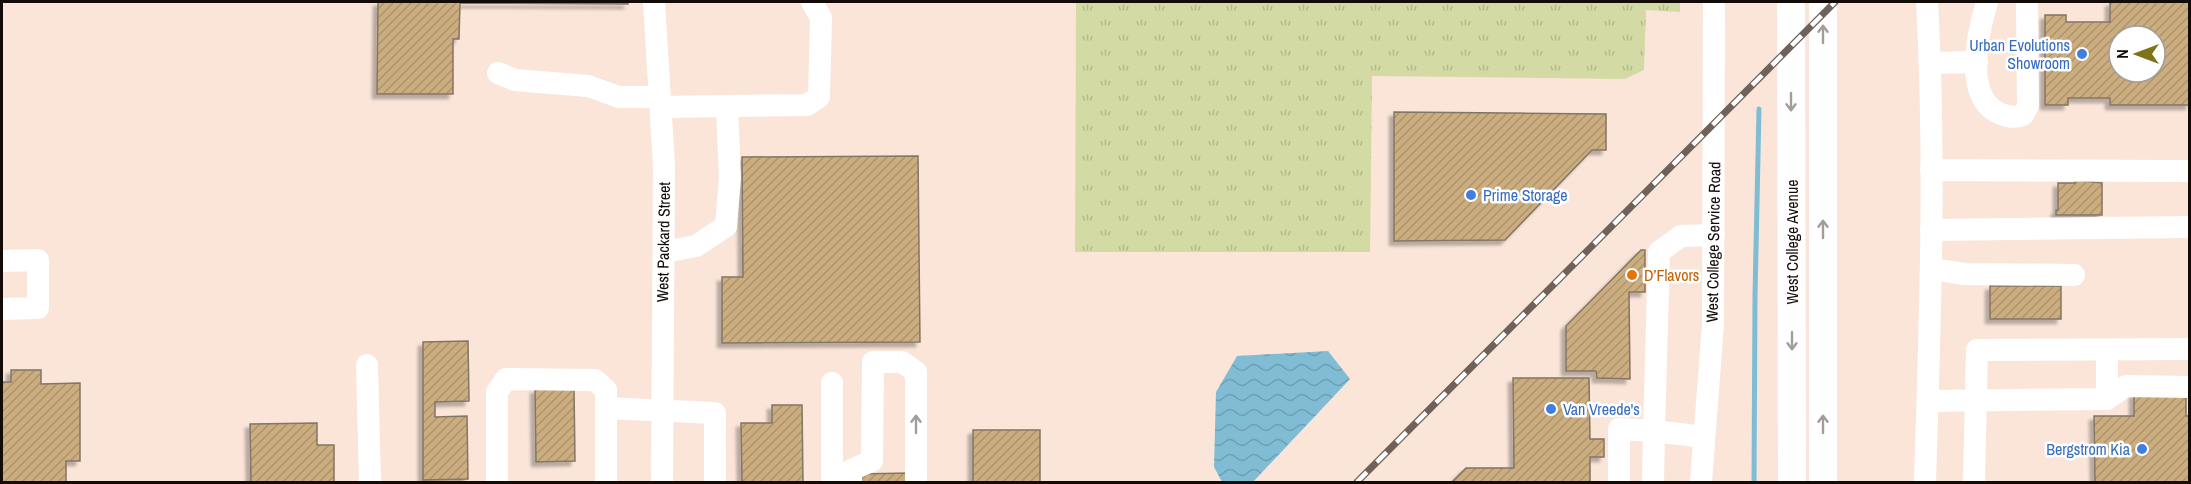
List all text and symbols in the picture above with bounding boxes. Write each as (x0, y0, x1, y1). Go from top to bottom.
north arrow (2107, 24, 2167, 84)
one-way arrow (1817, 25, 1829, 45)
place label: Urban Evolutions Showroom (1969, 34, 2070, 74)
marker: Urban Evolutions Showroom (2075, 47, 2089, 61)
text: N (2111, 49, 2133, 59)
one-way arrow (1786, 91, 1797, 111)
street label: West College Service Road (1701, 161, 1725, 323)
street label: West College Avenue (1781, 180, 1803, 305)
street label: West Packard Street (651, 181, 675, 302)
place label: Prime Storage (1483, 184, 1568, 206)
marker: Prime Storage (1464, 188, 1478, 202)
one-way arrow (1817, 220, 1829, 240)
place label: D’Flavors (1644, 264, 1699, 286)
marker: D’Flavors (1625, 268, 1639, 282)
one-way arrow (1786, 331, 1798, 351)
place label: Van Vreede's (1563, 398, 1640, 420)
marker: Van Vreede's (1544, 402, 1558, 416)
one-way arrow (910, 415, 922, 435)
one-way arrow (1817, 415, 1829, 434)
place label: Bergstrom Kia (2046, 438, 2131, 460)
marker: Bergstrom Kia (2135, 442, 2149, 456)

